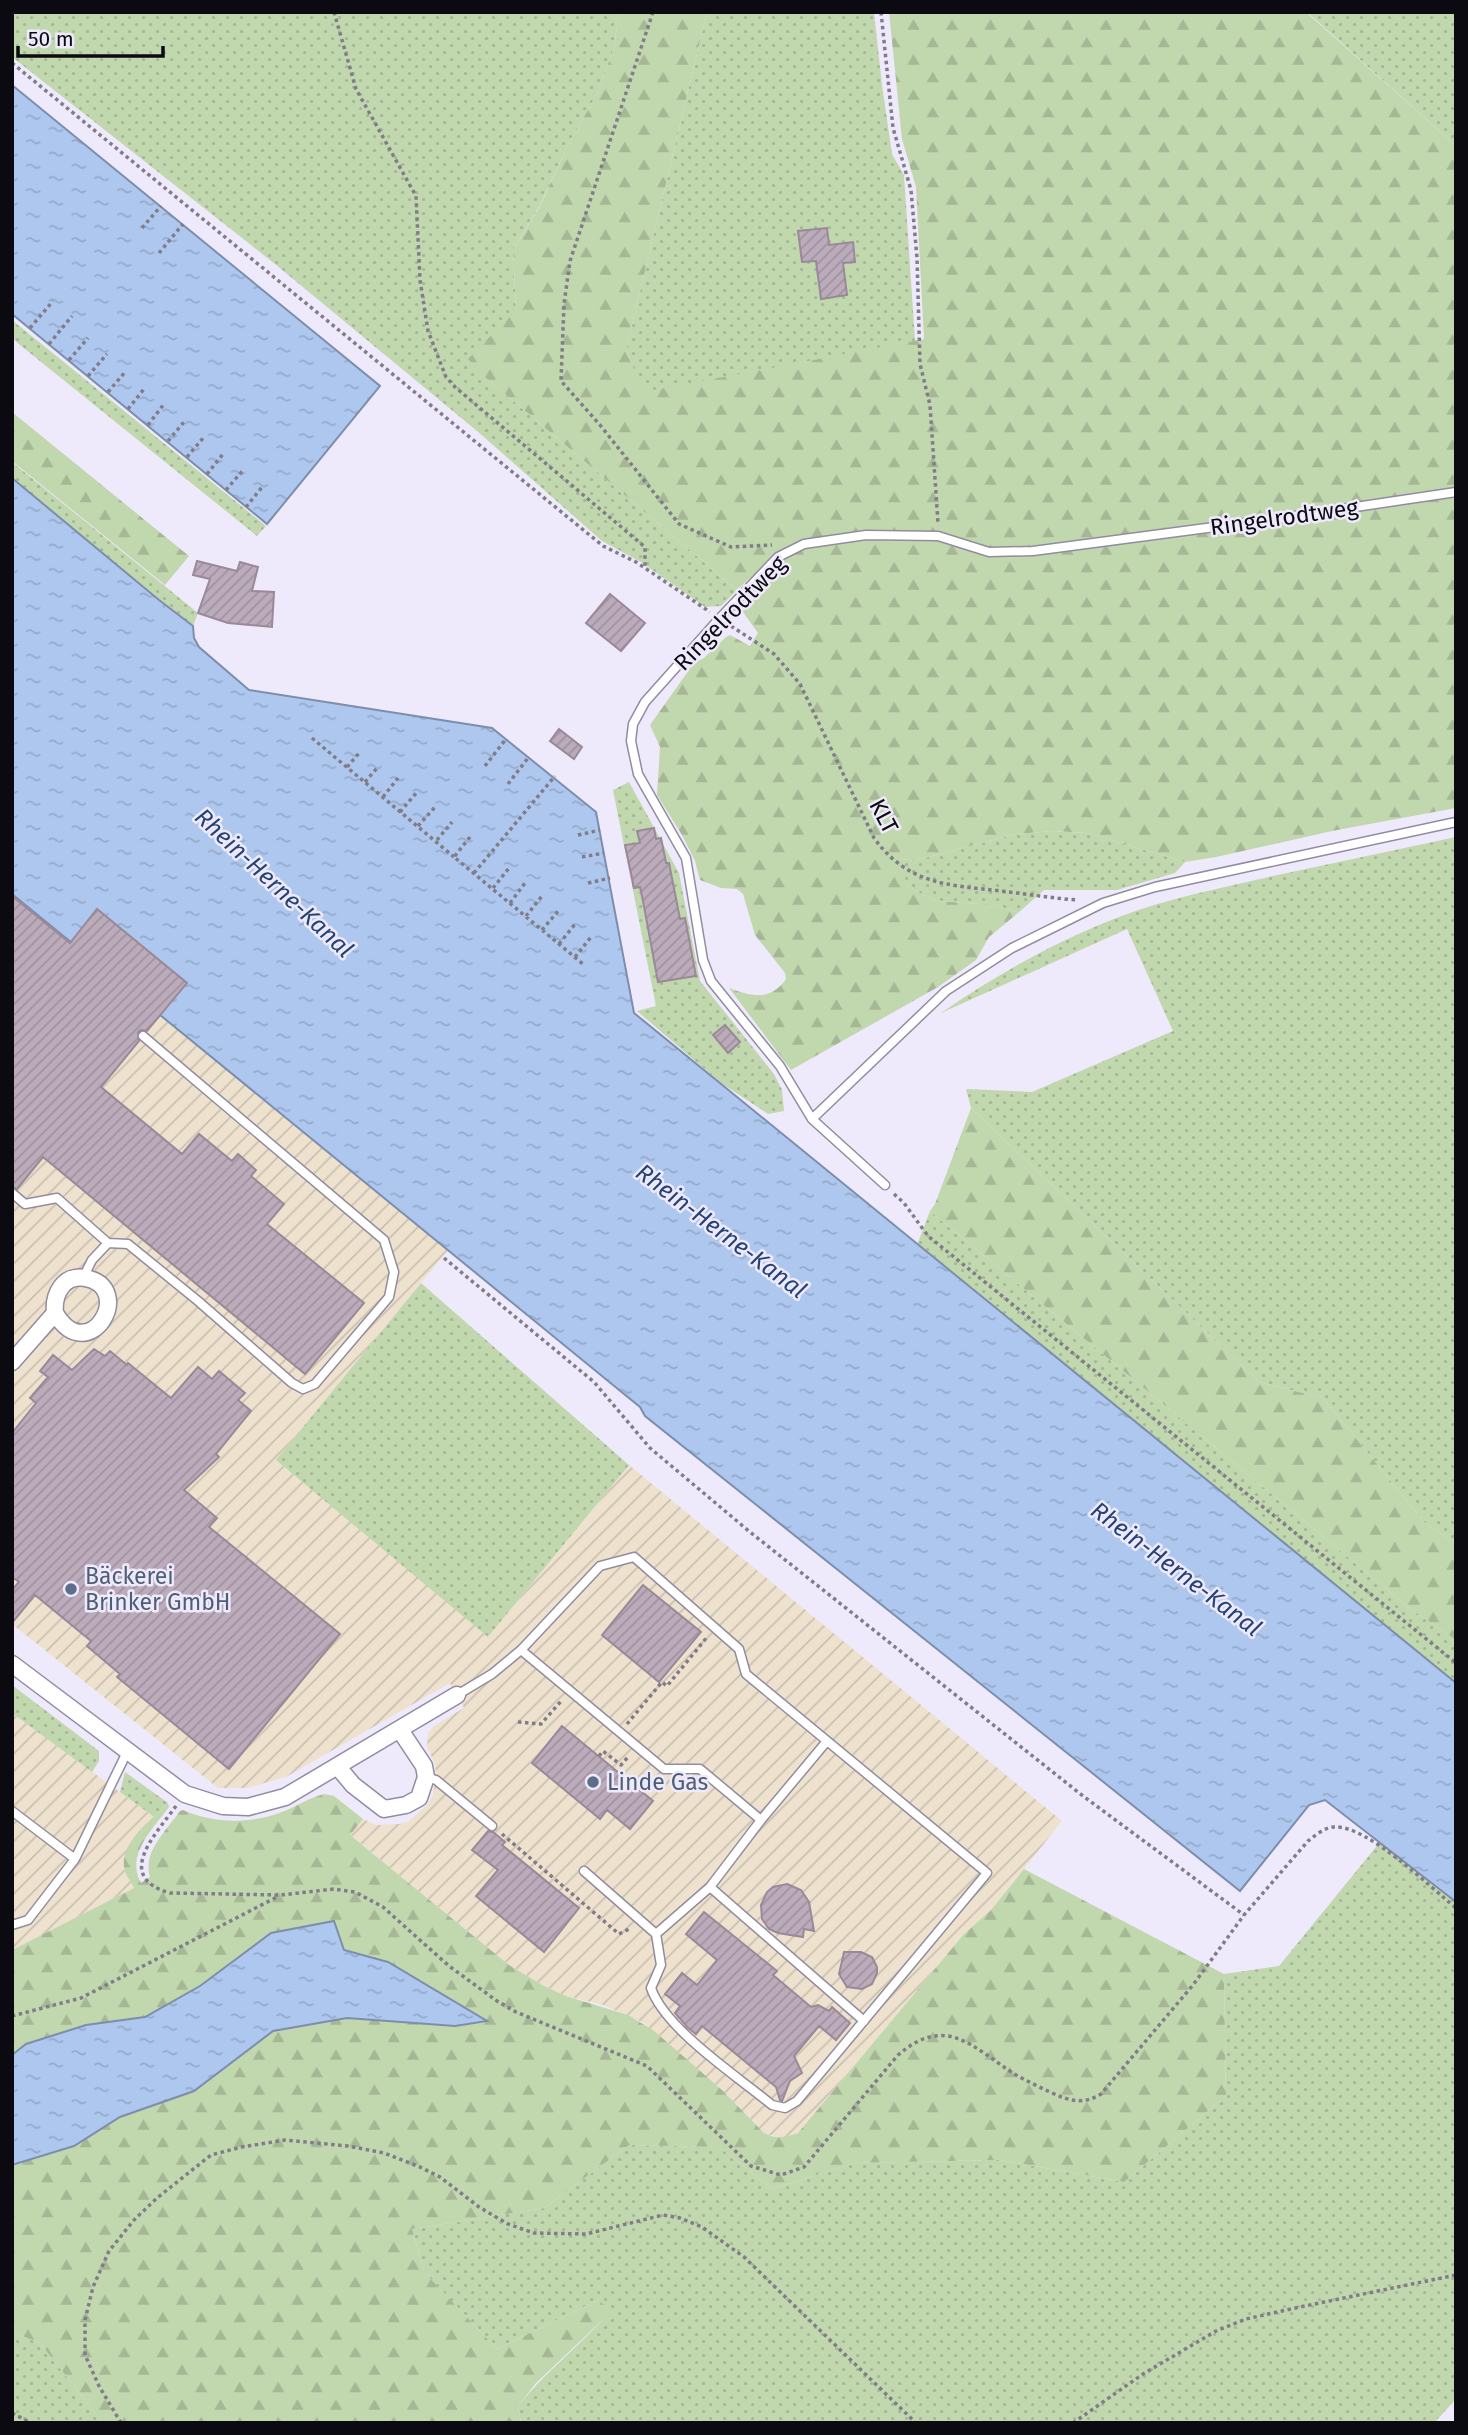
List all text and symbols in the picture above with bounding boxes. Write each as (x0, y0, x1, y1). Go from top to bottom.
scale bar (18, 14, 163, 58)
text: 50 m (28, 26, 74, 52)
street label: Ringelrodtweg (1208, 493, 1360, 541)
street label: Ringelrodtweg (668, 550, 792, 676)
street label: KLT (863, 794, 905, 838)
water label: Rhein-Herne-Kanal (189, 803, 359, 963)
water label: Rhein-Herne-Kanal (630, 1158, 812, 1304)
water label: Rhein-Herne-Kanal (1085, 1496, 1267, 1642)
place label: Bäckerei Brinker GmbH (85, 1562, 230, 1616)
marker: Bäckerei Brinker GmbH (63, 1581, 79, 1597)
place label: Linde Gas (607, 1768, 708, 1796)
marker: Linde Gas (585, 1774, 601, 1790)

